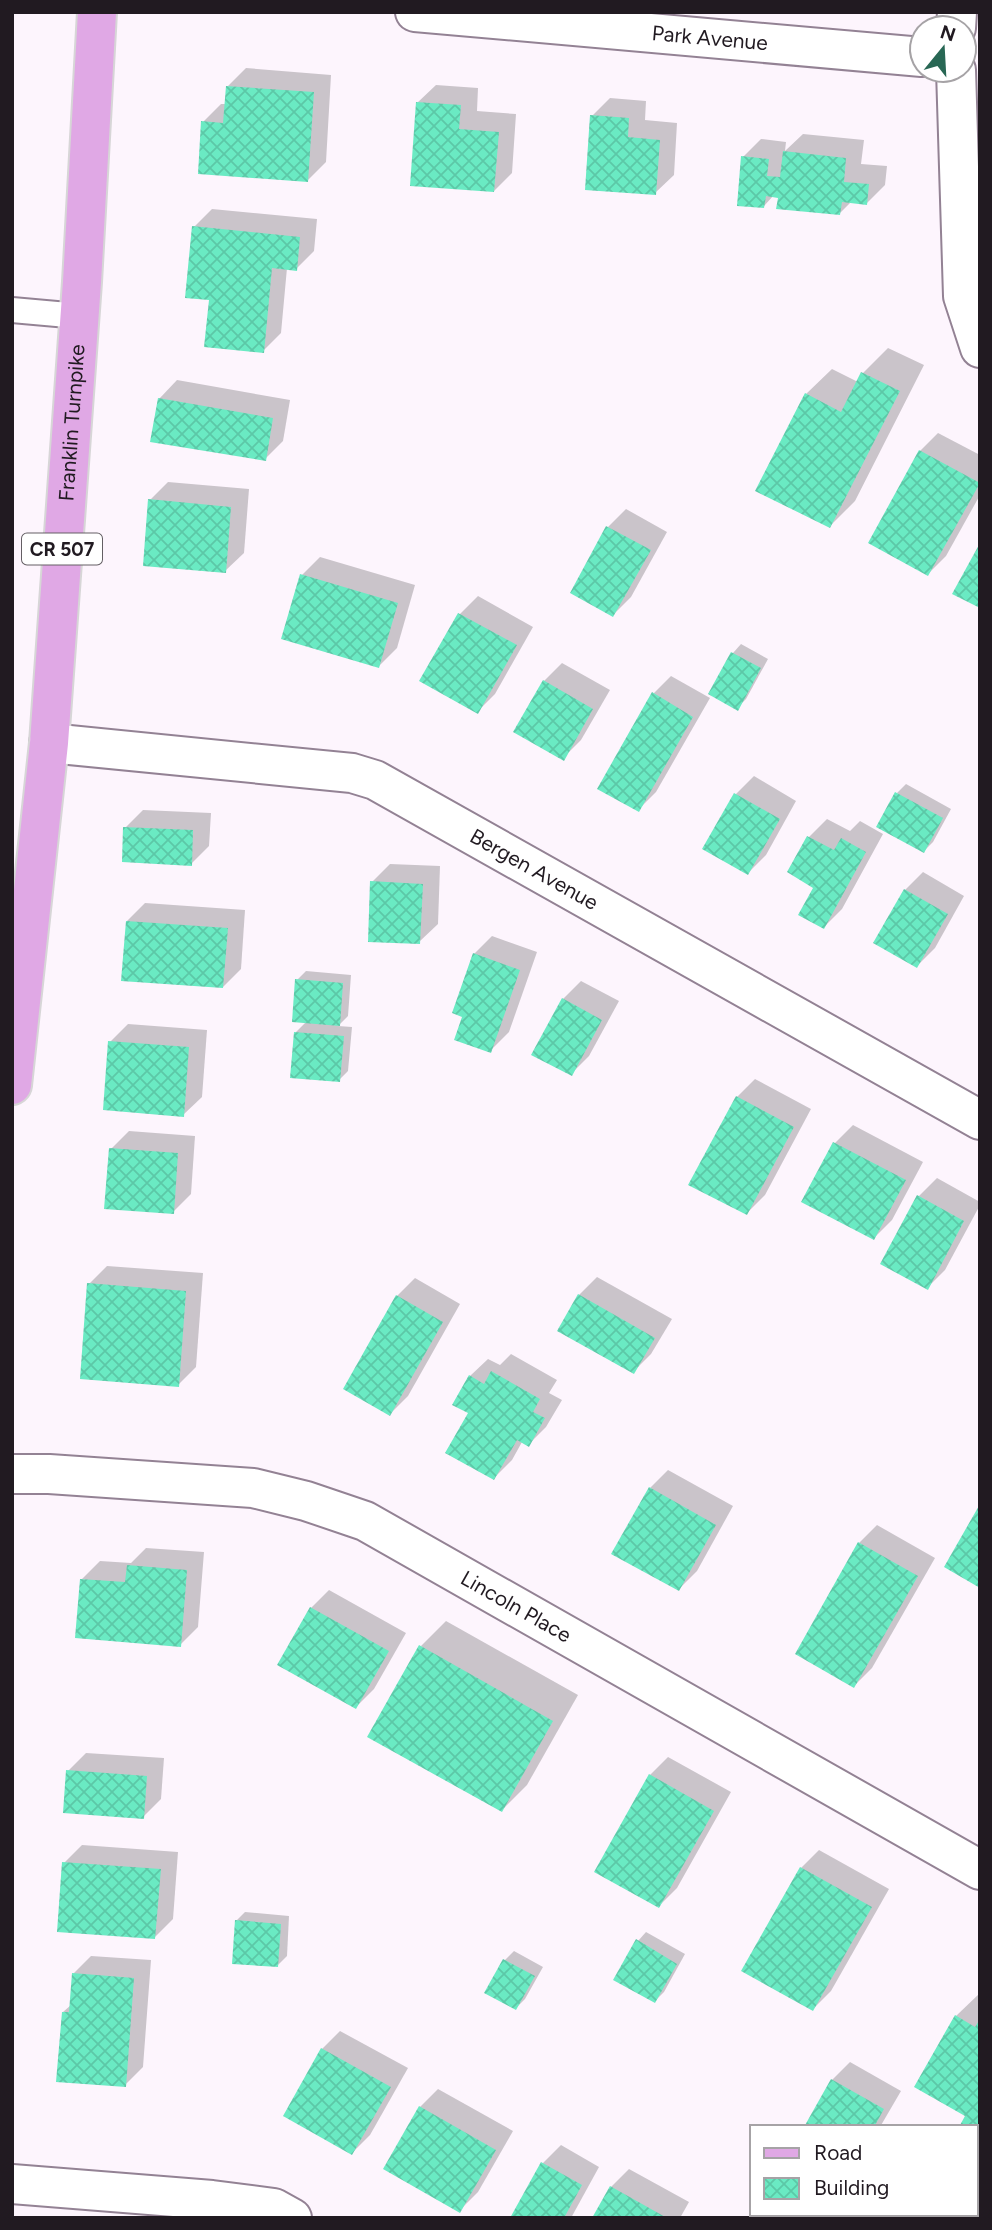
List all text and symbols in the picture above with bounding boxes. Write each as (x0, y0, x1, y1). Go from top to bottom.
north arrow (908, 14, 978, 84)
street label: Park Avenue (651, 20, 769, 55)
text: N (938, 20, 959, 47)
street label: Franklin Turnpike (53, 343, 90, 502)
road number: CR 507 (22, 534, 102, 564)
street label: Bergen Avenue (466, 823, 603, 915)
street label: Lincoln Place (457, 1565, 576, 1647)
legend (750, 2125, 978, 2216)
text: Road (814, 2140, 862, 2165)
text: Building (814, 2175, 889, 2200)

